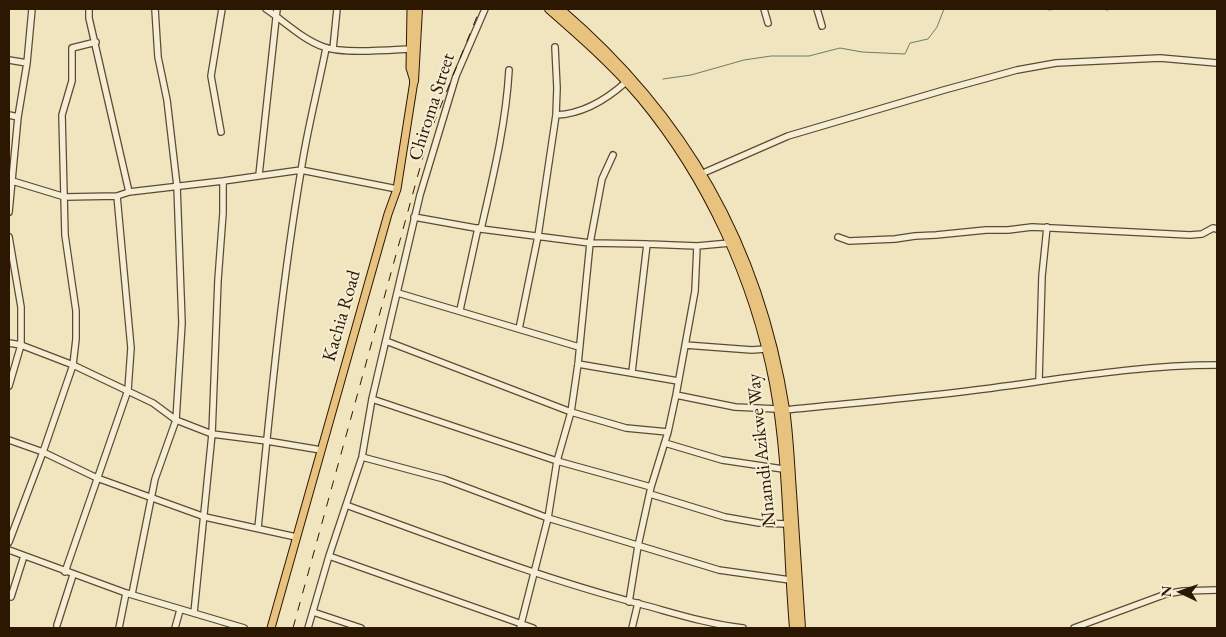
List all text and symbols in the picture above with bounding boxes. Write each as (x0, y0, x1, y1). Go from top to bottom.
street label: Chiroma Street (404, 50, 460, 164)
street label: Kachia Road (318, 268, 366, 364)
street label: Nnamdi Azikwe Way (743, 372, 781, 528)
north arrow (1156, 567, 1206, 617)
text: N (1157, 585, 1175, 597)

